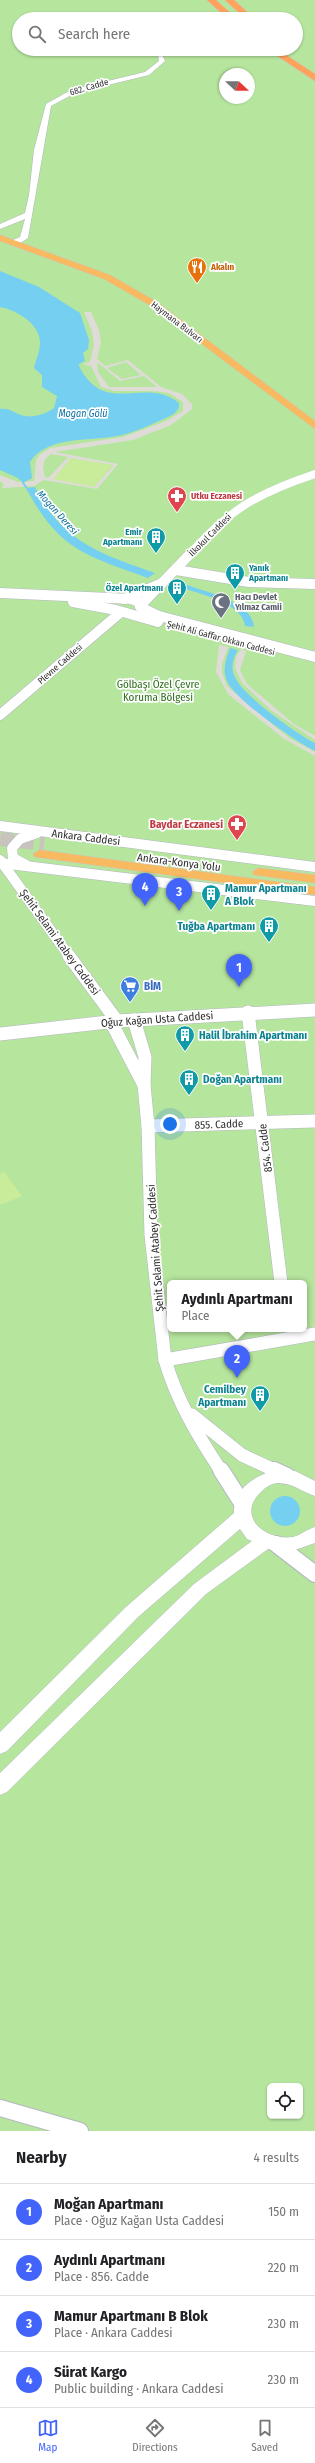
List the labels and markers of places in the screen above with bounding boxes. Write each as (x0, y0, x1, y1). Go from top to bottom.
restaurant icon: Akalın (186, 256, 208, 284)
place label: Akalın (210, 262, 235, 272)
pharmacy icon: Utku Eczanesi (166, 485, 188, 513)
place label: Utku Eczanesi (191, 491, 242, 501)
building icon: Emir Apartmanı (145, 526, 167, 554)
place label: Emir Apartmanı (102, 527, 143, 547)
building icon: Yanık Apartmanı (224, 562, 246, 590)
place label: Yanık Apartmanı (248, 563, 288, 583)
building icon: Özel Apartmanı (166, 577, 188, 605)
place label: Özel Apartmanı (106, 582, 163, 593)
mosque icon: Hacı Devlet Yılmaz Camii (210, 591, 232, 619)
place label: Hacı Devlet Yılmaz Camii (234, 592, 282, 612)
pharmacy icon: Baydar Eczanesi (226, 813, 248, 841)
place label: Baydar Eczanesi (150, 818, 223, 831)
pin: 4 (132, 873, 158, 906)
pin: 3 (166, 878, 192, 911)
place label: Mamur Apartmanı A Blok (224, 882, 307, 908)
building icon: Mamur Apartmanı A Blok (200, 883, 222, 911)
building icon: Tuğba Apartmanı (258, 915, 280, 943)
place label: Tuğba Apartmanı (178, 920, 255, 933)
pin: 1 (226, 954, 252, 987)
supermarket icon: BİM (119, 975, 141, 1003)
place label: BİM (144, 980, 161, 993)
building icon: Halil İbrahim Apartmanı (174, 1024, 196, 1052)
place label: Halil İbrahim Apartmanı (199, 1029, 307, 1042)
building icon: Doğan Apartmanı (178, 1068, 200, 1096)
place label: Doğan Apartmanı (203, 1073, 282, 1086)
pin: 2 (224, 1345, 250, 1378)
place label: Cemilbey Apartmanı (197, 1383, 247, 1409)
building icon: Cemilbey Apartmanı (249, 1384, 271, 1412)

